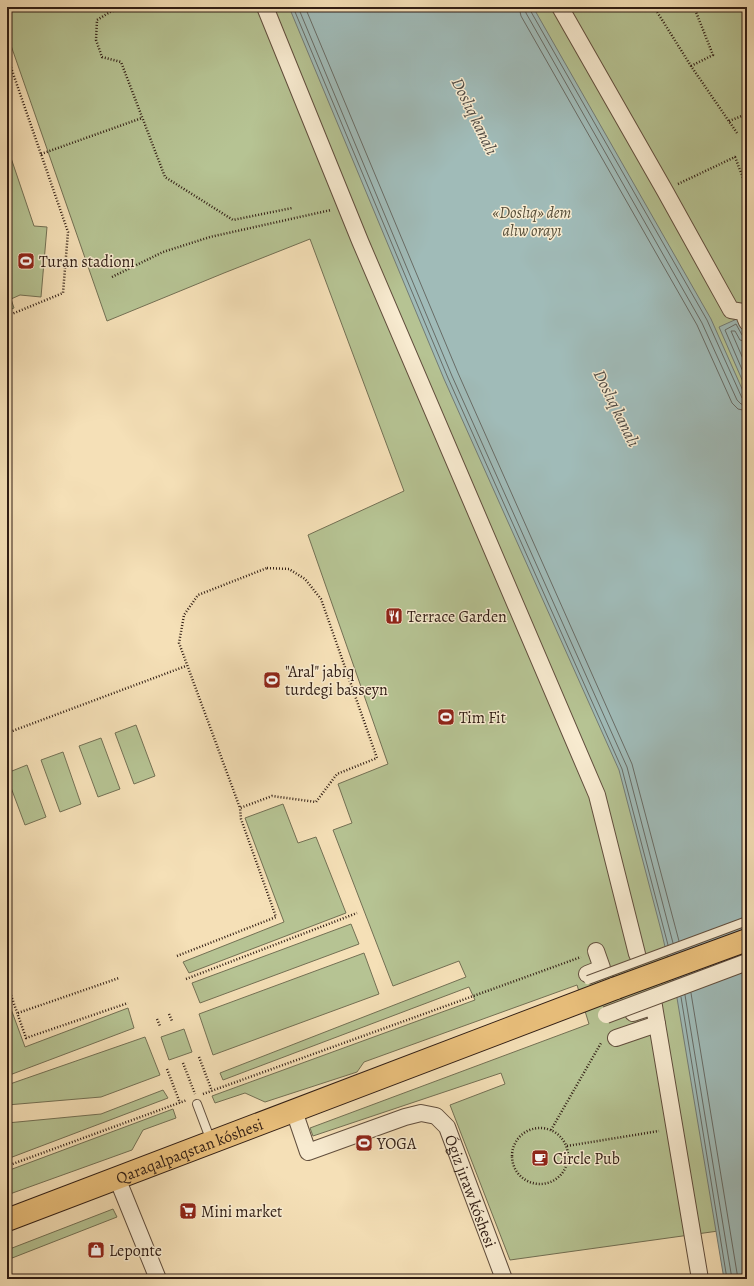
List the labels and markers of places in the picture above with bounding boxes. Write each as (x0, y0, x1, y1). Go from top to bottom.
sports icon: Turan stadionı (16, 251, 36, 271)
place label: Turan stadionı (39, 251, 135, 273)
restaurant icon: Terrace Garden (384, 606, 404, 626)
place label: Terrace Garden (407, 606, 507, 628)
place label: "Aral" jabıq turdegi basseyn (285, 661, 388, 701)
sports icon: "Aral" jabıq turdegi basseyn (262, 670, 282, 690)
sports icon: Tim Fit (436, 707, 456, 727)
place label: Tim Fit (459, 707, 506, 729)
sports icon: YOGA (354, 1133, 374, 1153)
place label: YOGA (376, 1133, 417, 1155)
cafe icon: Circle Pub (530, 1148, 550, 1168)
place label: Circle Pub (553, 1148, 620, 1170)
supermarket icon: Mini market (178, 1201, 198, 1221)
place label: Mini market (201, 1201, 282, 1223)
shop icon: Leponte (86, 1240, 106, 1260)
place label: Leponte (109, 1240, 162, 1262)

